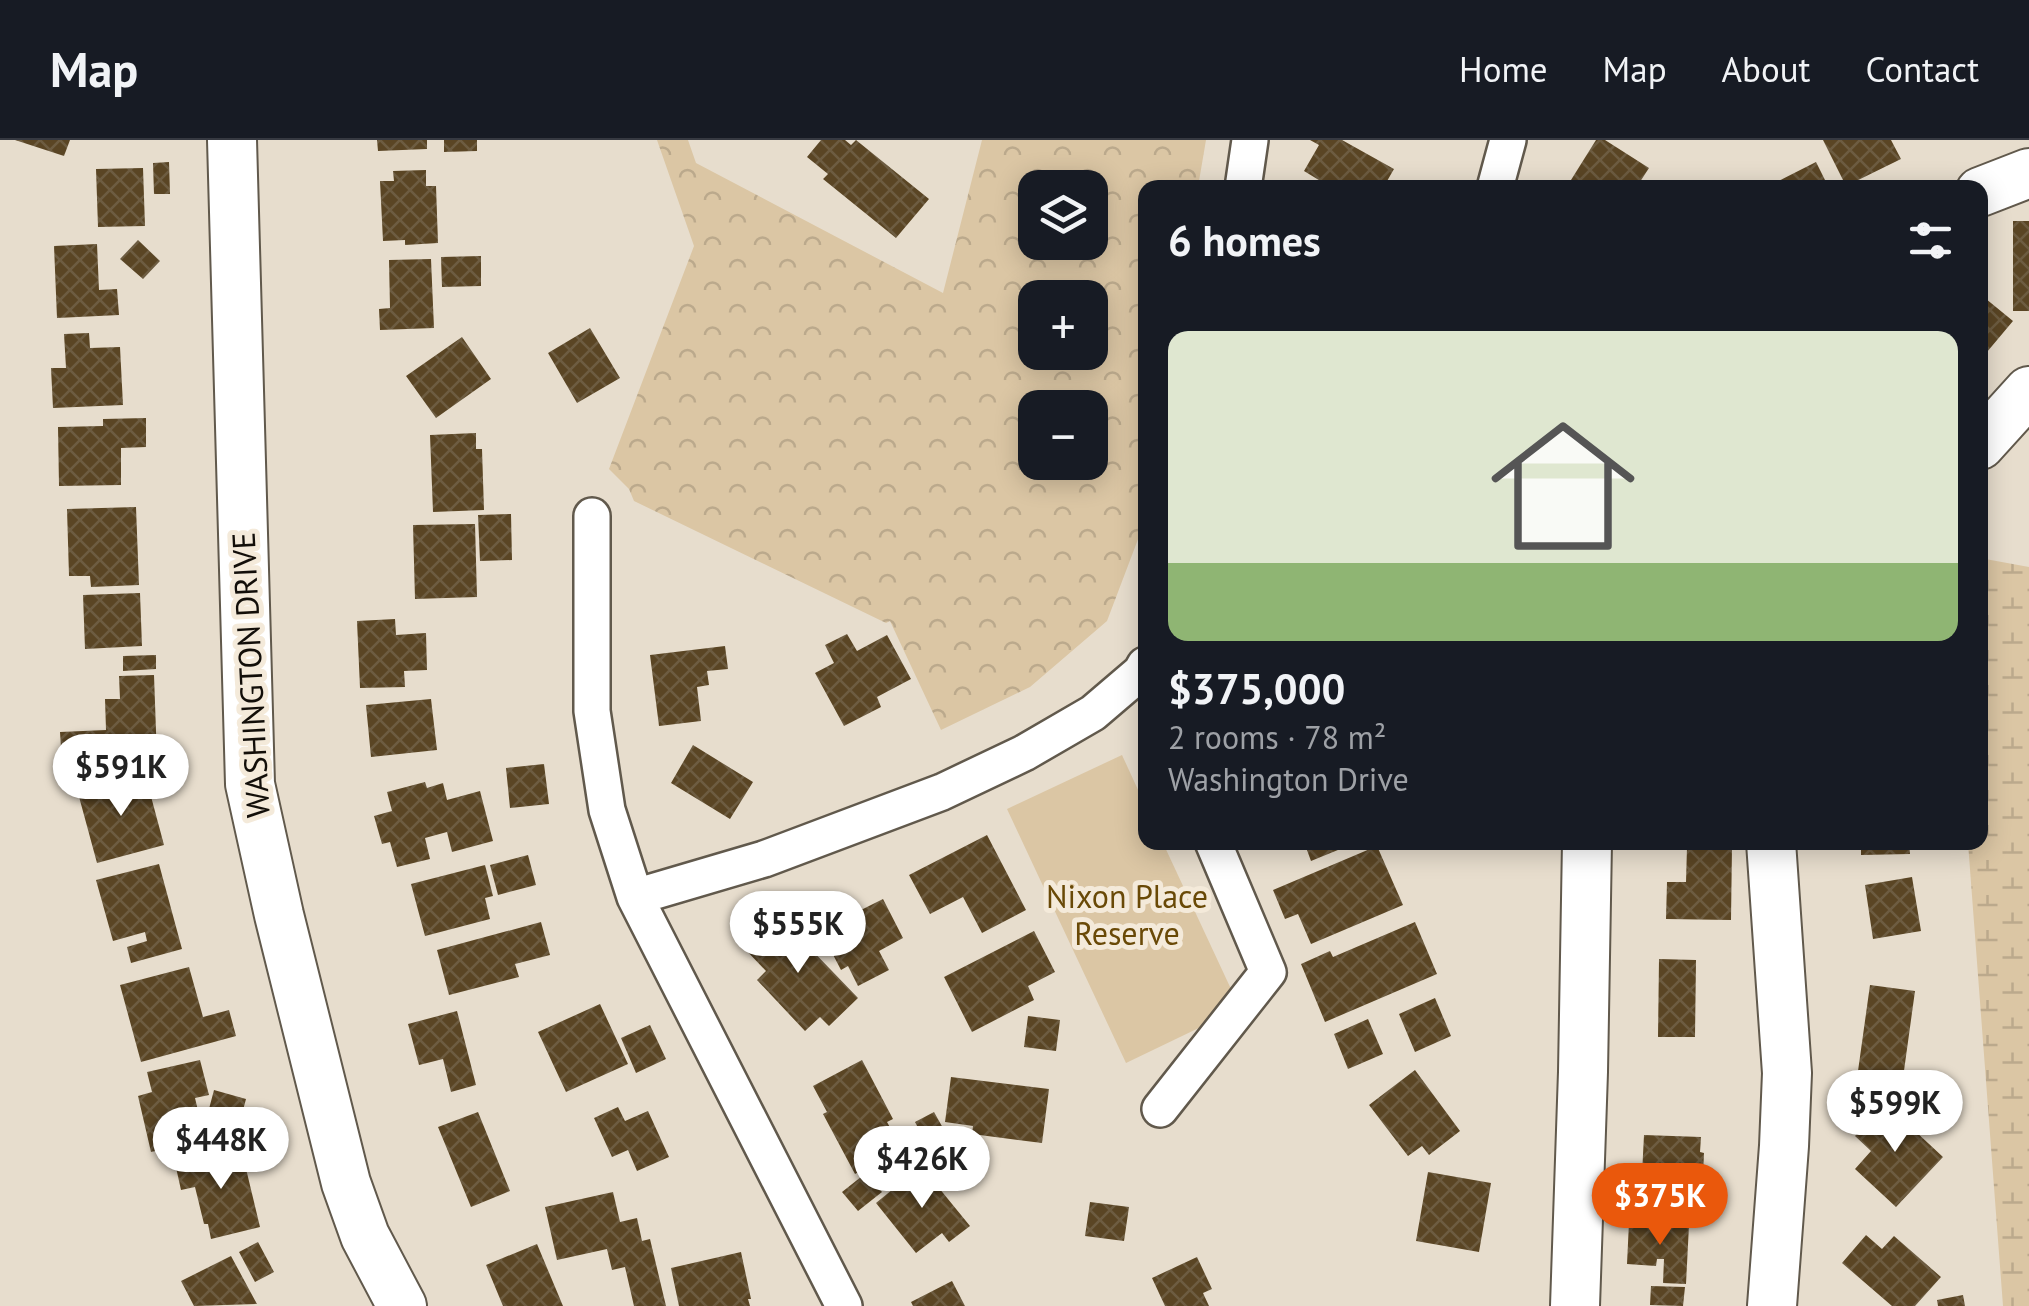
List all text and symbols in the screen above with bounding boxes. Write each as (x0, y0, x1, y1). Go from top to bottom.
text: Map (50, 38, 138, 100)
text: Home (1459, 46, 1548, 92)
text: Map (1603, 46, 1667, 92)
text: About (1722, 46, 1810, 92)
text: Contact (1865, 46, 1979, 92)
map controls (1018, 170, 1108, 480)
button: layers (1018, 170, 1108, 260)
text: 6 homes (1168, 213, 1321, 268)
icon: filters (1903, 213, 1958, 268)
button: + (1018, 280, 1108, 370)
button: − (1018, 390, 1108, 480)
icon: home (1473, 396, 1653, 576)
street label: WASHINGTON DRIVE (222, 531, 278, 819)
text: $375,000 (1168, 661, 1345, 716)
text: 2 rooms · 78 m² (1168, 716, 1386, 758)
pin: $591K (51, 734, 191, 819)
text: $591K (75, 745, 167, 787)
text: Washington Drive (1168, 758, 1409, 800)
park label: Nixon Place Reserve (1046, 875, 1208, 954)
pin: $555K (728, 891, 868, 976)
text: $555K (752, 902, 844, 944)
pin: $599K (1825, 1070, 1965, 1155)
text: $599K (1849, 1081, 1941, 1123)
pin: $448K (151, 1107, 291, 1192)
text: $448K (175, 1118, 267, 1160)
pin: $426K (852, 1126, 992, 1211)
text: $426K (876, 1137, 968, 1179)
pin: $375K (1590, 1163, 1730, 1248)
text: $375K (1614, 1174, 1706, 1216)

